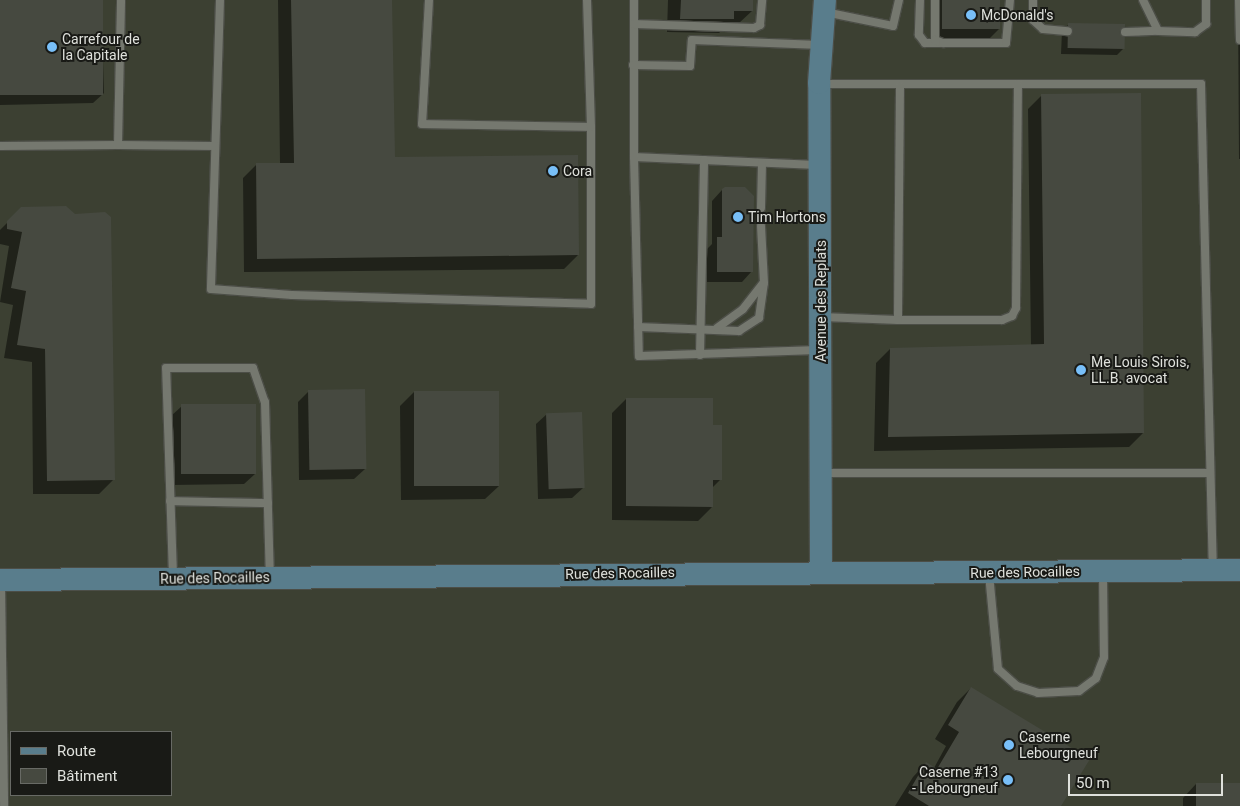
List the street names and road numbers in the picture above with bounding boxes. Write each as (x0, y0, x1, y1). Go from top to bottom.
street label: Avenue des Replats (813, 240, 829, 362)
street label: Rue des Rocailles (970, 563, 1080, 581)
street label: Rue des Rocailles (565, 564, 675, 582)
street label: Rue des Rocailles (160, 569, 270, 587)

